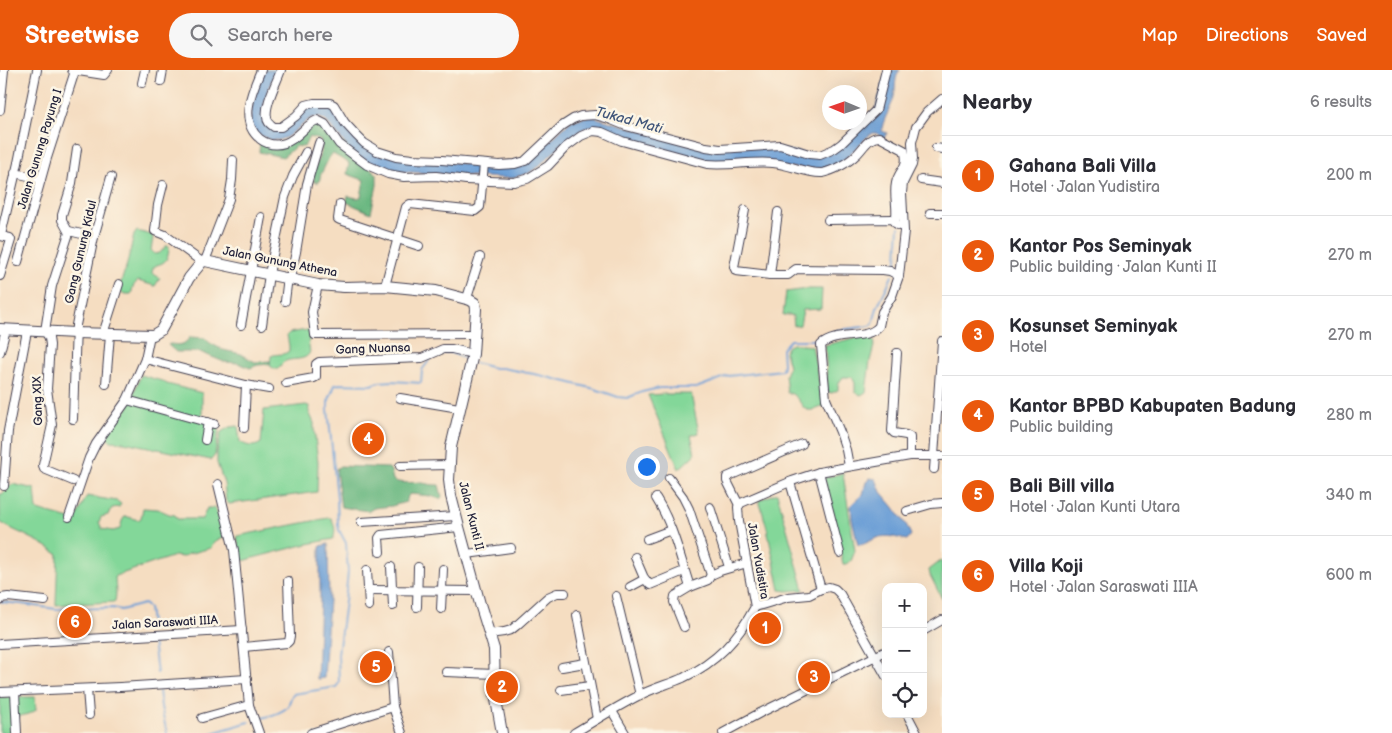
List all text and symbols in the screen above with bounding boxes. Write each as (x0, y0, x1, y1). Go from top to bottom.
search box (169, 13, 519, 58)
text: Streetwise (25, 21, 139, 50)
icon: search (187, 21, 215, 49)
text: Search here (227, 24, 333, 47)
text: Map (1142, 25, 1178, 46)
text: Directions (1206, 25, 1288, 46)
text: Saved (1316, 25, 1367, 46)
north arrow (822, 85, 867, 130)
street label: Jalan Gunung Payung I (15, 87, 66, 211)
text: Nearby (962, 90, 1032, 115)
text: 6 results (1310, 93, 1372, 112)
water label: Tukad Mati (594, 103, 665, 137)
text: Gahana Bali Villa (1009, 155, 1156, 178)
text: 1 (975, 166, 981, 185)
text: 200 m (1326, 166, 1372, 185)
text: Hotel · Jalan Yudistira (1009, 178, 1160, 197)
street label: Gang Gunung Kidul (62, 199, 100, 305)
text: Kantor Pos Seminyak (1009, 235, 1192, 258)
street label: Jalan Gunung Athena (221, 244, 339, 281)
text: 2 (973, 246, 983, 265)
text: 270 m (1328, 246, 1372, 265)
text: Public building · Jalan Kunti II (1009, 258, 1217, 277)
text: Kosunset Seminyak (1009, 315, 1178, 338)
text: 3 (973, 326, 983, 345)
text: 270 m (1328, 326, 1372, 345)
text: Hotel (1009, 338, 1047, 357)
street label: Gang Nuansa (335, 340, 411, 358)
street label: Gang XIX (30, 376, 46, 426)
text: Kantor BPBD Kabupaten Badung (1009, 395, 1296, 418)
text: 4 (973, 406, 983, 425)
text: 280 m (1326, 406, 1372, 425)
text: Public building (1009, 418, 1113, 437)
pin: 4 (352, 420, 384, 458)
your location (634, 454, 660, 480)
text: Bali Bill villa (1009, 475, 1115, 498)
street label: Jalan Kunti II (455, 480, 487, 552)
text: 5 (973, 486, 983, 505)
text: 340 m (1325, 486, 1372, 505)
text: Hotel · Jalan Kunti Utara (1009, 498, 1180, 517)
street label: Jalan Yudistira (744, 522, 772, 601)
text: Villa Koji (1009, 555, 1083, 578)
text: 6 (973, 566, 983, 585)
text: 600 m (1326, 566, 1372, 585)
text: Hotel · Jalan Saraswati IIIA (1009, 578, 1198, 597)
map controls (882, 583, 927, 718)
button: + (882, 583, 927, 628)
pin: 6 (59, 603, 91, 641)
pin: 1 (749, 609, 781, 647)
street label: Jalan Saraswati IIIA (112, 613, 219, 633)
button: − (882, 628, 927, 673)
pin: 5 (360, 648, 392, 686)
pin: 3 (798, 658, 830, 696)
pin: 2 (486, 668, 518, 706)
button: locate (882, 673, 927, 718)

